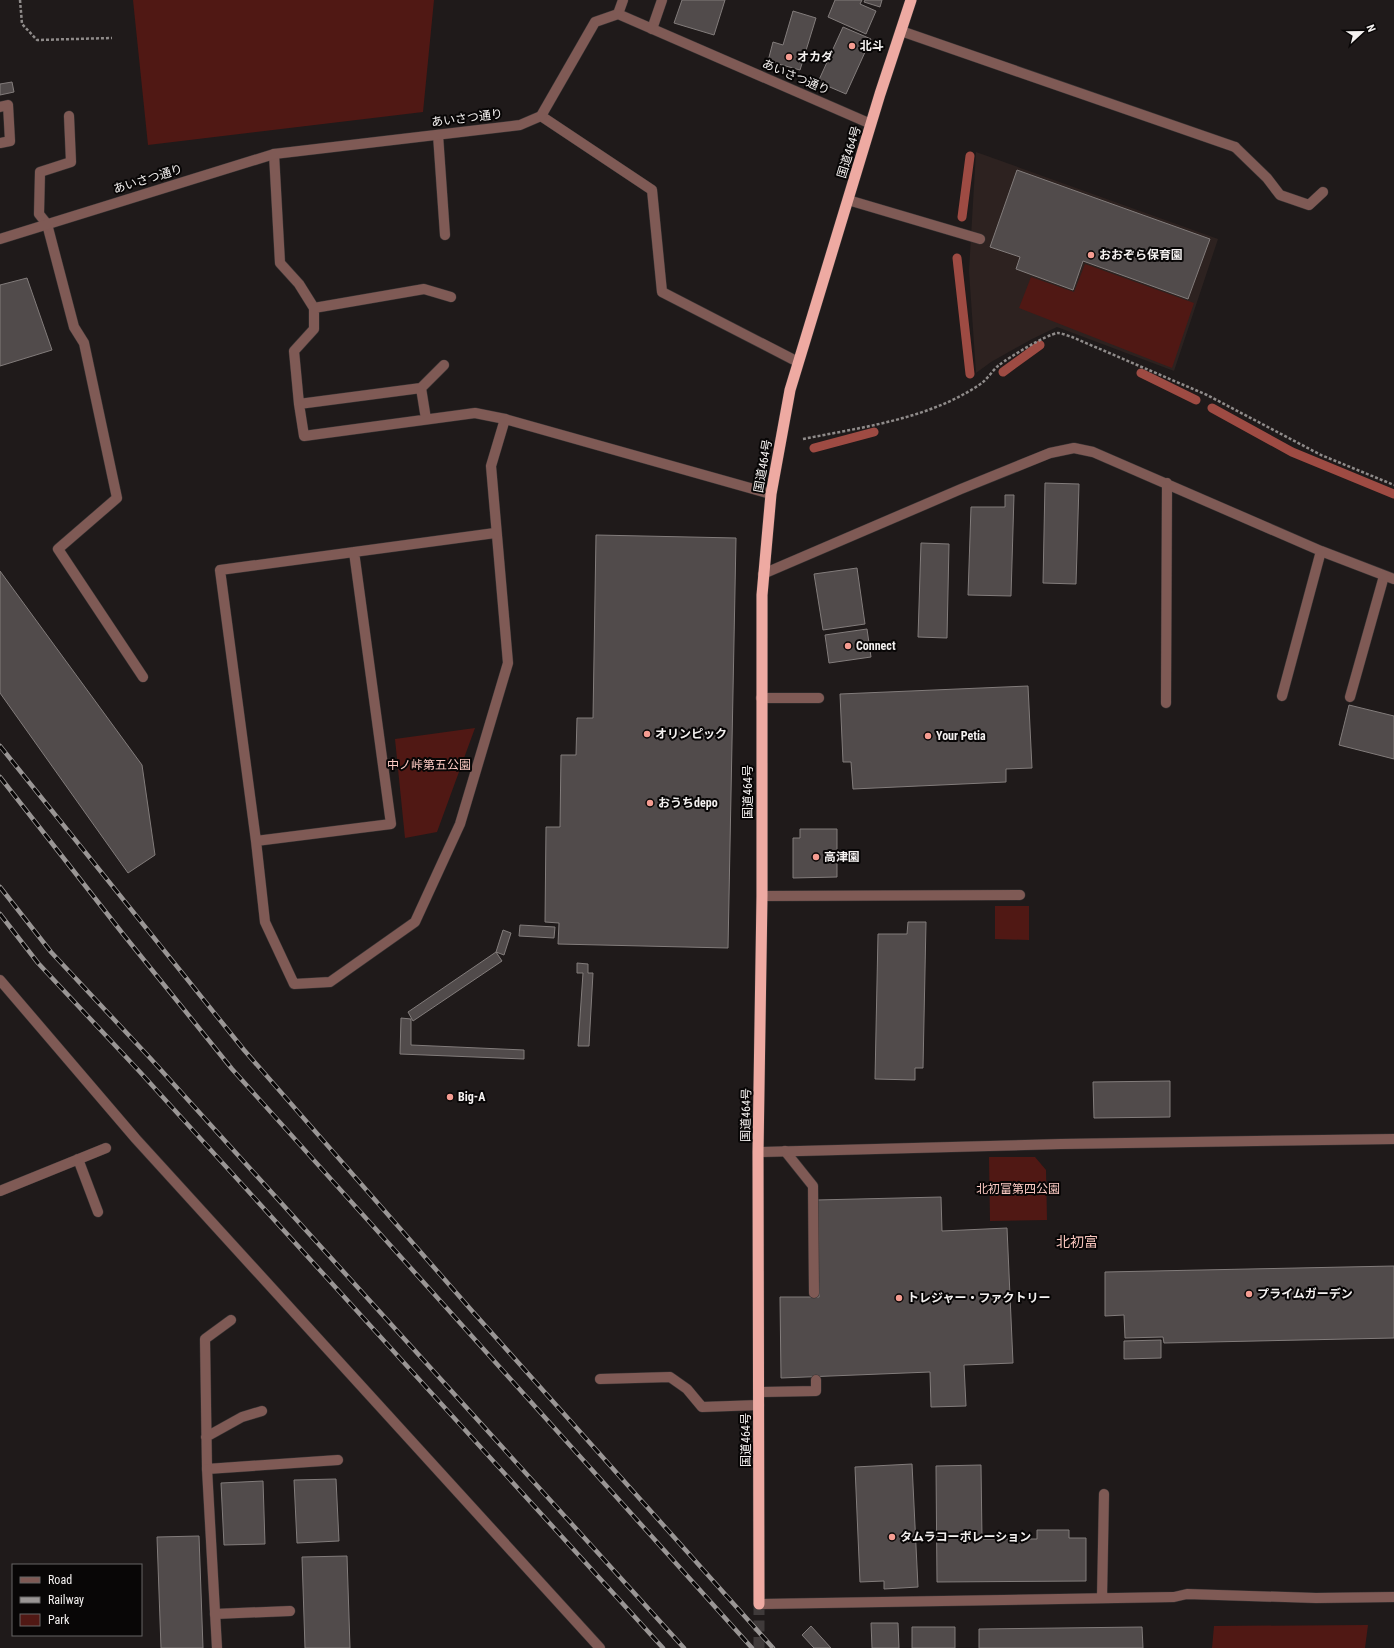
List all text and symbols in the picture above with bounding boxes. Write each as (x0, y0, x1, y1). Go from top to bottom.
north arrow (1342, 12, 1382, 52)
text: N (1364, 23, 1378, 34)
place label: 北斗 (860, 39, 884, 53)
marker: 北斗 (847, 41, 857, 51)
place label: オカダ (797, 50, 833, 64)
marker: オカダ (784, 52, 794, 62)
street label: あいさつ通り (760, 56, 832, 98)
street label: あいさつ通り (430, 107, 504, 129)
street label: 国道464号 (834, 124, 864, 180)
street label: あいさつ通り (112, 162, 184, 196)
place label: おおぞら保育園 (1099, 248, 1183, 262)
marker: おおぞら保育園 (1086, 250, 1096, 260)
street label: 国道464号 (751, 438, 775, 494)
place label: Connect (856, 639, 896, 653)
marker: Connect (843, 641, 853, 651)
place label: オリンピック (655, 727, 727, 741)
marker: オリンピック (642, 729, 652, 739)
place label: Your Petia (936, 729, 986, 743)
marker: Your Petia (923, 731, 933, 741)
park label: 中ノ峠第五公園 (387, 758, 471, 772)
street label: 国道464号 (741, 765, 755, 819)
place label: おうちdepo (658, 796, 718, 810)
marker: おうちdepo (645, 798, 655, 808)
place label: 高津園 (824, 850, 860, 864)
marker: 高津園 (811, 852, 821, 862)
street label: 国道464号 (739, 1088, 753, 1142)
place label: Big-A (458, 1090, 486, 1104)
marker: Big-A (445, 1092, 455, 1102)
park label: 北初富第四公園 (976, 1182, 1060, 1196)
district label: 北初富 (1056, 1234, 1098, 1250)
place label: プライムガーデン (1257, 1287, 1353, 1301)
marker: プライムガーデン (1244, 1289, 1254, 1299)
place label: トレジャー・ファクトリー (907, 1291, 1050, 1305)
marker: トレジャー・ファクトリー (894, 1293, 904, 1303)
street label: 国道464号 (739, 1413, 753, 1467)
place label: タムラコーポレーション (900, 1530, 1031, 1544)
marker: タムラコーポレーション (887, 1532, 897, 1542)
legend (12, 1564, 142, 1636)
text: Road (48, 1573, 72, 1587)
text: Railway (48, 1593, 84, 1607)
text: Park (48, 1613, 70, 1627)

